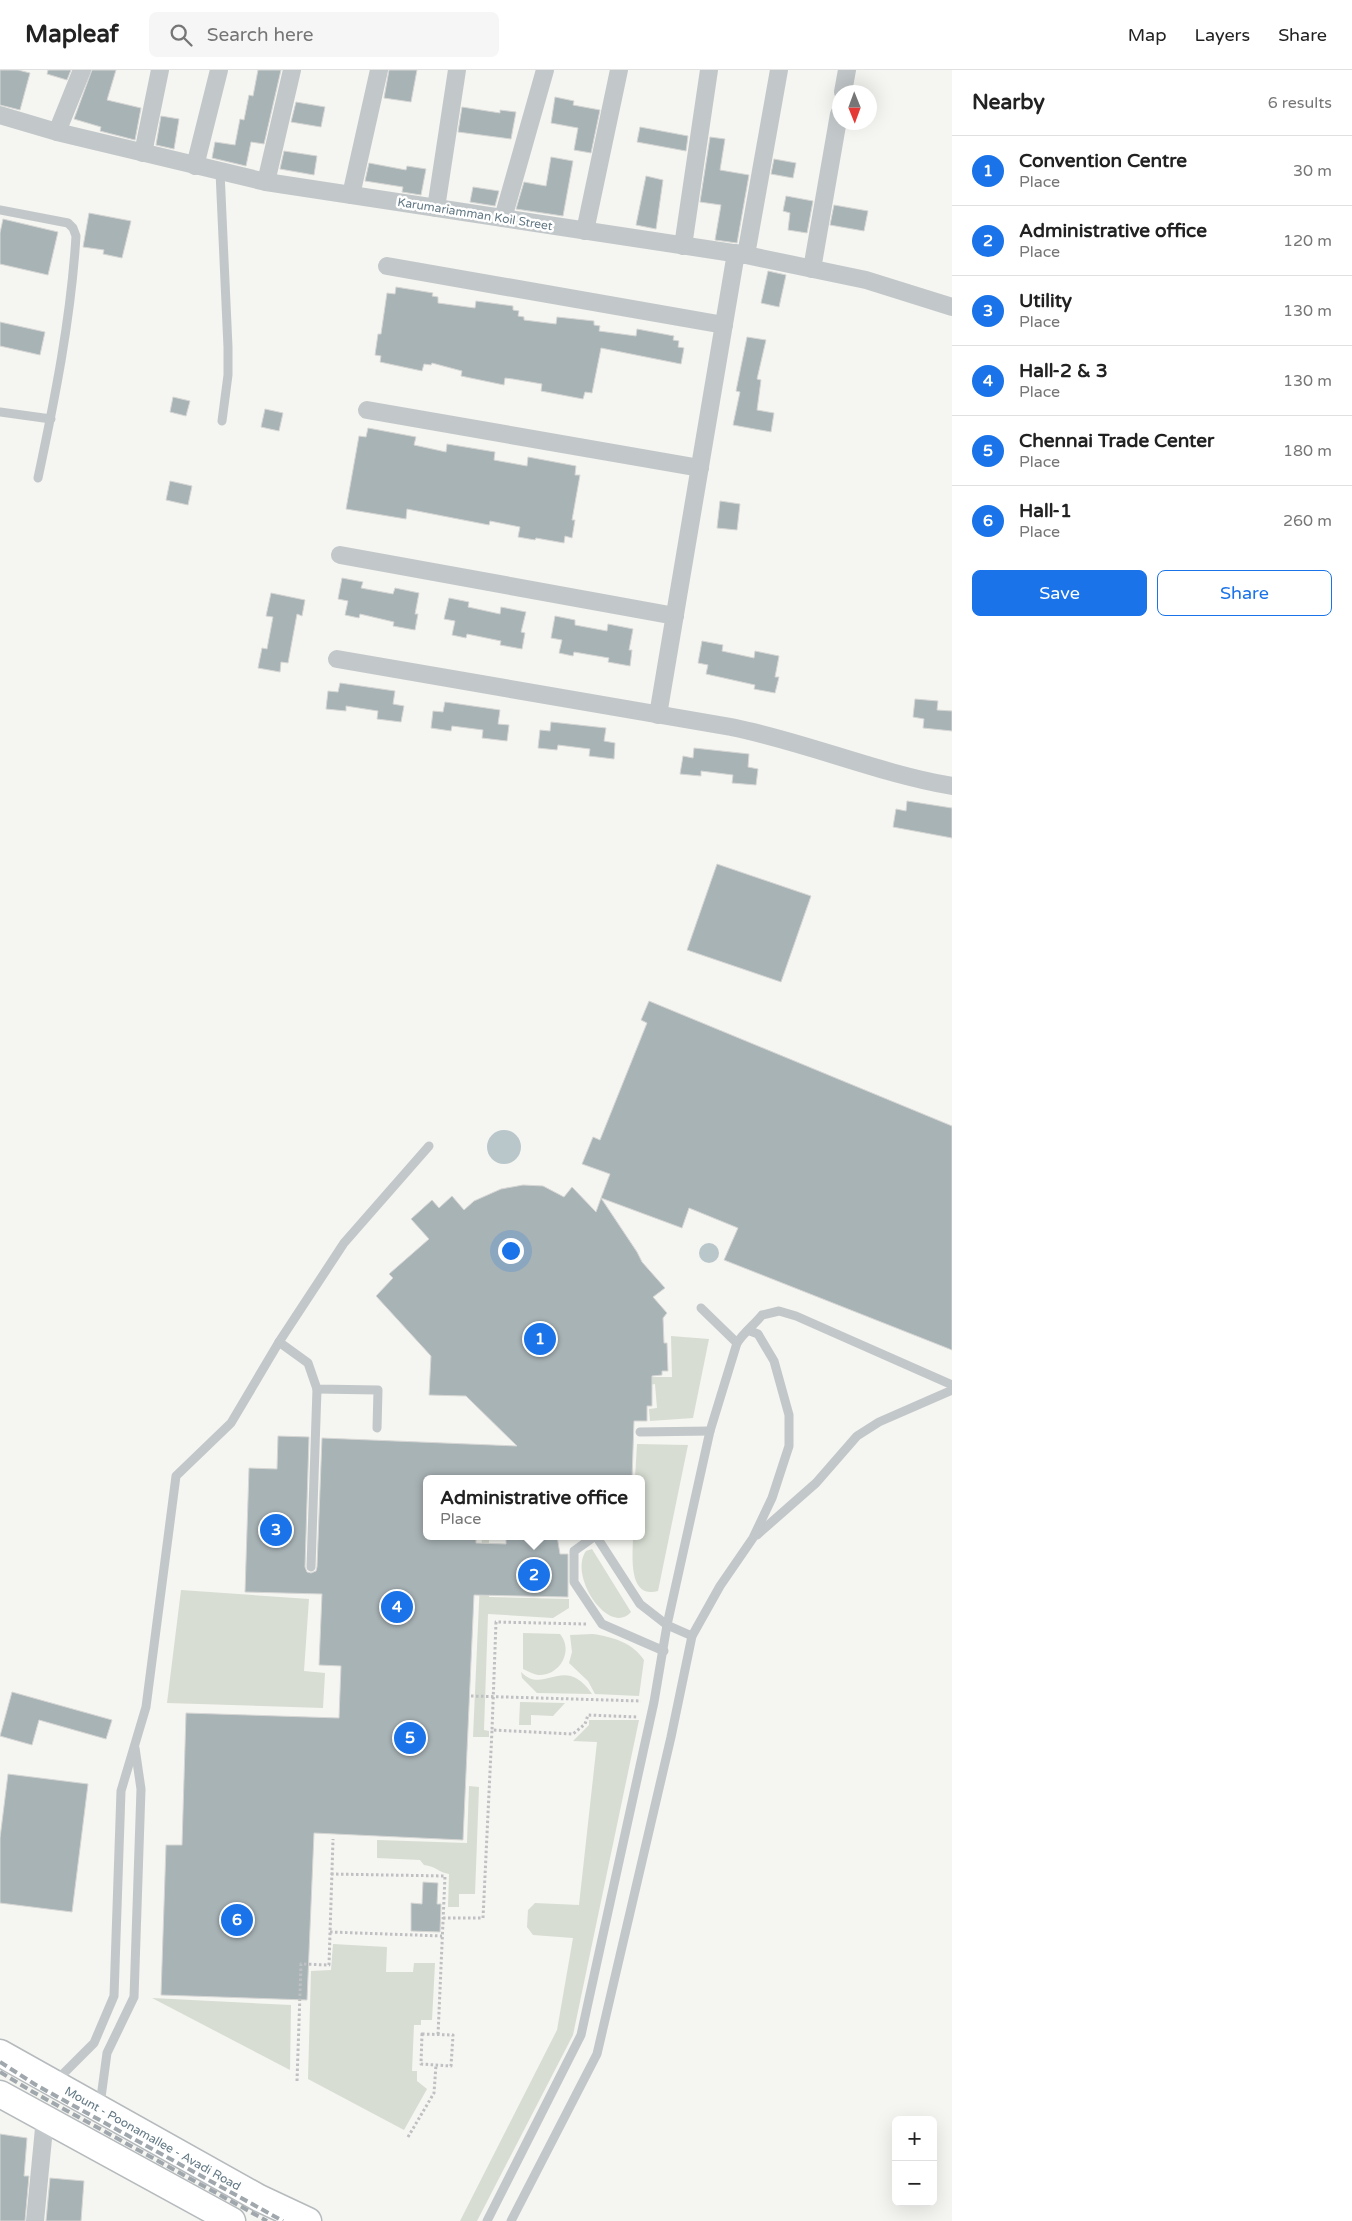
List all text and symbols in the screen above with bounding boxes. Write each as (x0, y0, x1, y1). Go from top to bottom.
search box (149, 12, 499, 57)
text: Mapleaf (25, 20, 119, 49)
icon: search (167, 21, 195, 49)
text: Search here (207, 24, 314, 46)
text: Map (1128, 24, 1167, 46)
text: Layers (1195, 24, 1250, 46)
text: Share (1278, 24, 1327, 46)
north arrow (832, 85, 877, 130)
text: Nearby (972, 90, 1045, 115)
text: 6 results (1268, 93, 1332, 113)
text: Convention Centre (1019, 150, 1187, 172)
text: 1 (983, 161, 993, 181)
text: 30 m (1293, 161, 1332, 181)
text: Place (1019, 172, 1060, 192)
street label: Karumariamman Koil Street (397, 195, 554, 233)
text: Administrative office (1019, 220, 1207, 242)
text: 2 (983, 231, 993, 251)
text: 120 m (1283, 231, 1332, 251)
text: Place (1019, 242, 1060, 262)
text: Utility (1019, 290, 1072, 312)
text: 3 (983, 301, 993, 321)
text: 130 m (1283, 301, 1332, 321)
text: Place (1019, 312, 1060, 332)
text: Hall-2 & 3 (1019, 360, 1108, 382)
text: 4 (983, 371, 993, 391)
text: 130 m (1283, 371, 1332, 391)
text: Place (1019, 382, 1060, 402)
text: Chennai Trade Center (1019, 430, 1214, 452)
text: 5 (983, 441, 993, 461)
text: 180 m (1283, 441, 1332, 461)
text: Place (1019, 452, 1060, 472)
text: Hall-1 (1019, 500, 1072, 522)
text: 6 (983, 511, 993, 531)
text: 260 m (1283, 511, 1332, 531)
text: Place (1019, 522, 1060, 542)
button: Save (972, 570, 1147, 616)
button: Share (1157, 570, 1332, 616)
your location (498, 1238, 524, 1264)
pin: 1 (524, 1320, 556, 1358)
popup (423, 1475, 645, 1540)
text: Administrative office (440, 1487, 628, 1509)
text: Place (440, 1509, 481, 1529)
pin: 3 (260, 1511, 292, 1549)
pin: 2 (518, 1556, 550, 1594)
pin: 4 (381, 1588, 413, 1626)
pin: 5 (394, 1719, 426, 1757)
pin: 6 (221, 1901, 253, 1939)
street label: Mount - Poonamallee - Avadi Road (62, 2084, 243, 2193)
map controls (892, 2116, 937, 2206)
button: + (892, 2116, 937, 2161)
button: − (892, 2161, 937, 2206)

